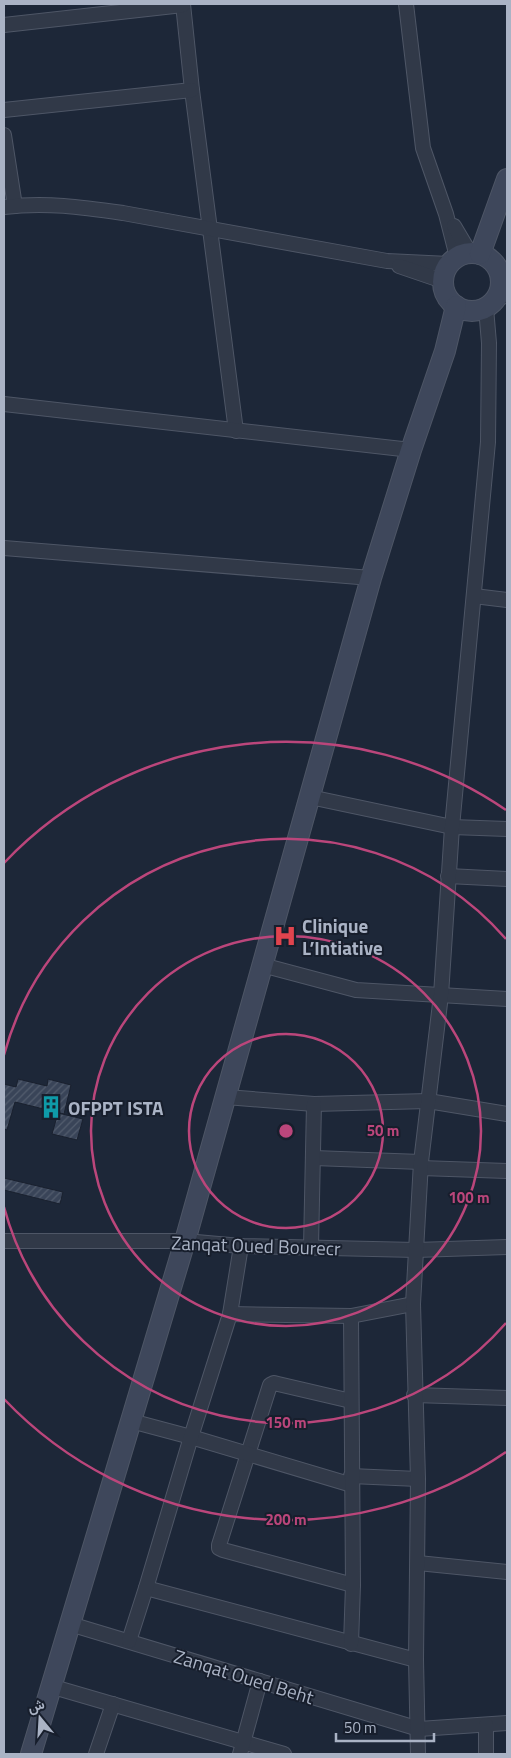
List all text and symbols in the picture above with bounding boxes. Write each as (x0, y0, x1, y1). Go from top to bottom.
place label: Clinique L’Intiative (302, 911, 383, 962)
hospital icon: Clinique L’Intiative (272, 923, 298, 949)
place label: OFPPT ISTA (68, 1093, 164, 1122)
building icon: OFPPT ISTA (38, 1094, 64, 1120)
text: 50 m (367, 1119, 399, 1142)
centre of rings (277, 1122, 295, 1140)
text: 100 m (448, 1186, 490, 1209)
street label: Zanqat Oued Bourecr (171, 1228, 342, 1262)
text: 150 m (265, 1411, 307, 1434)
text: 200 m (265, 1508, 307, 1531)
street label: Zanqat Oued Beht (171, 1641, 318, 1711)
north arrow (15, 1693, 65, 1743)
text: ش (25, 1693, 47, 1718)
scale bar (336, 1710, 434, 1742)
text: 50 m (344, 1716, 377, 1739)

